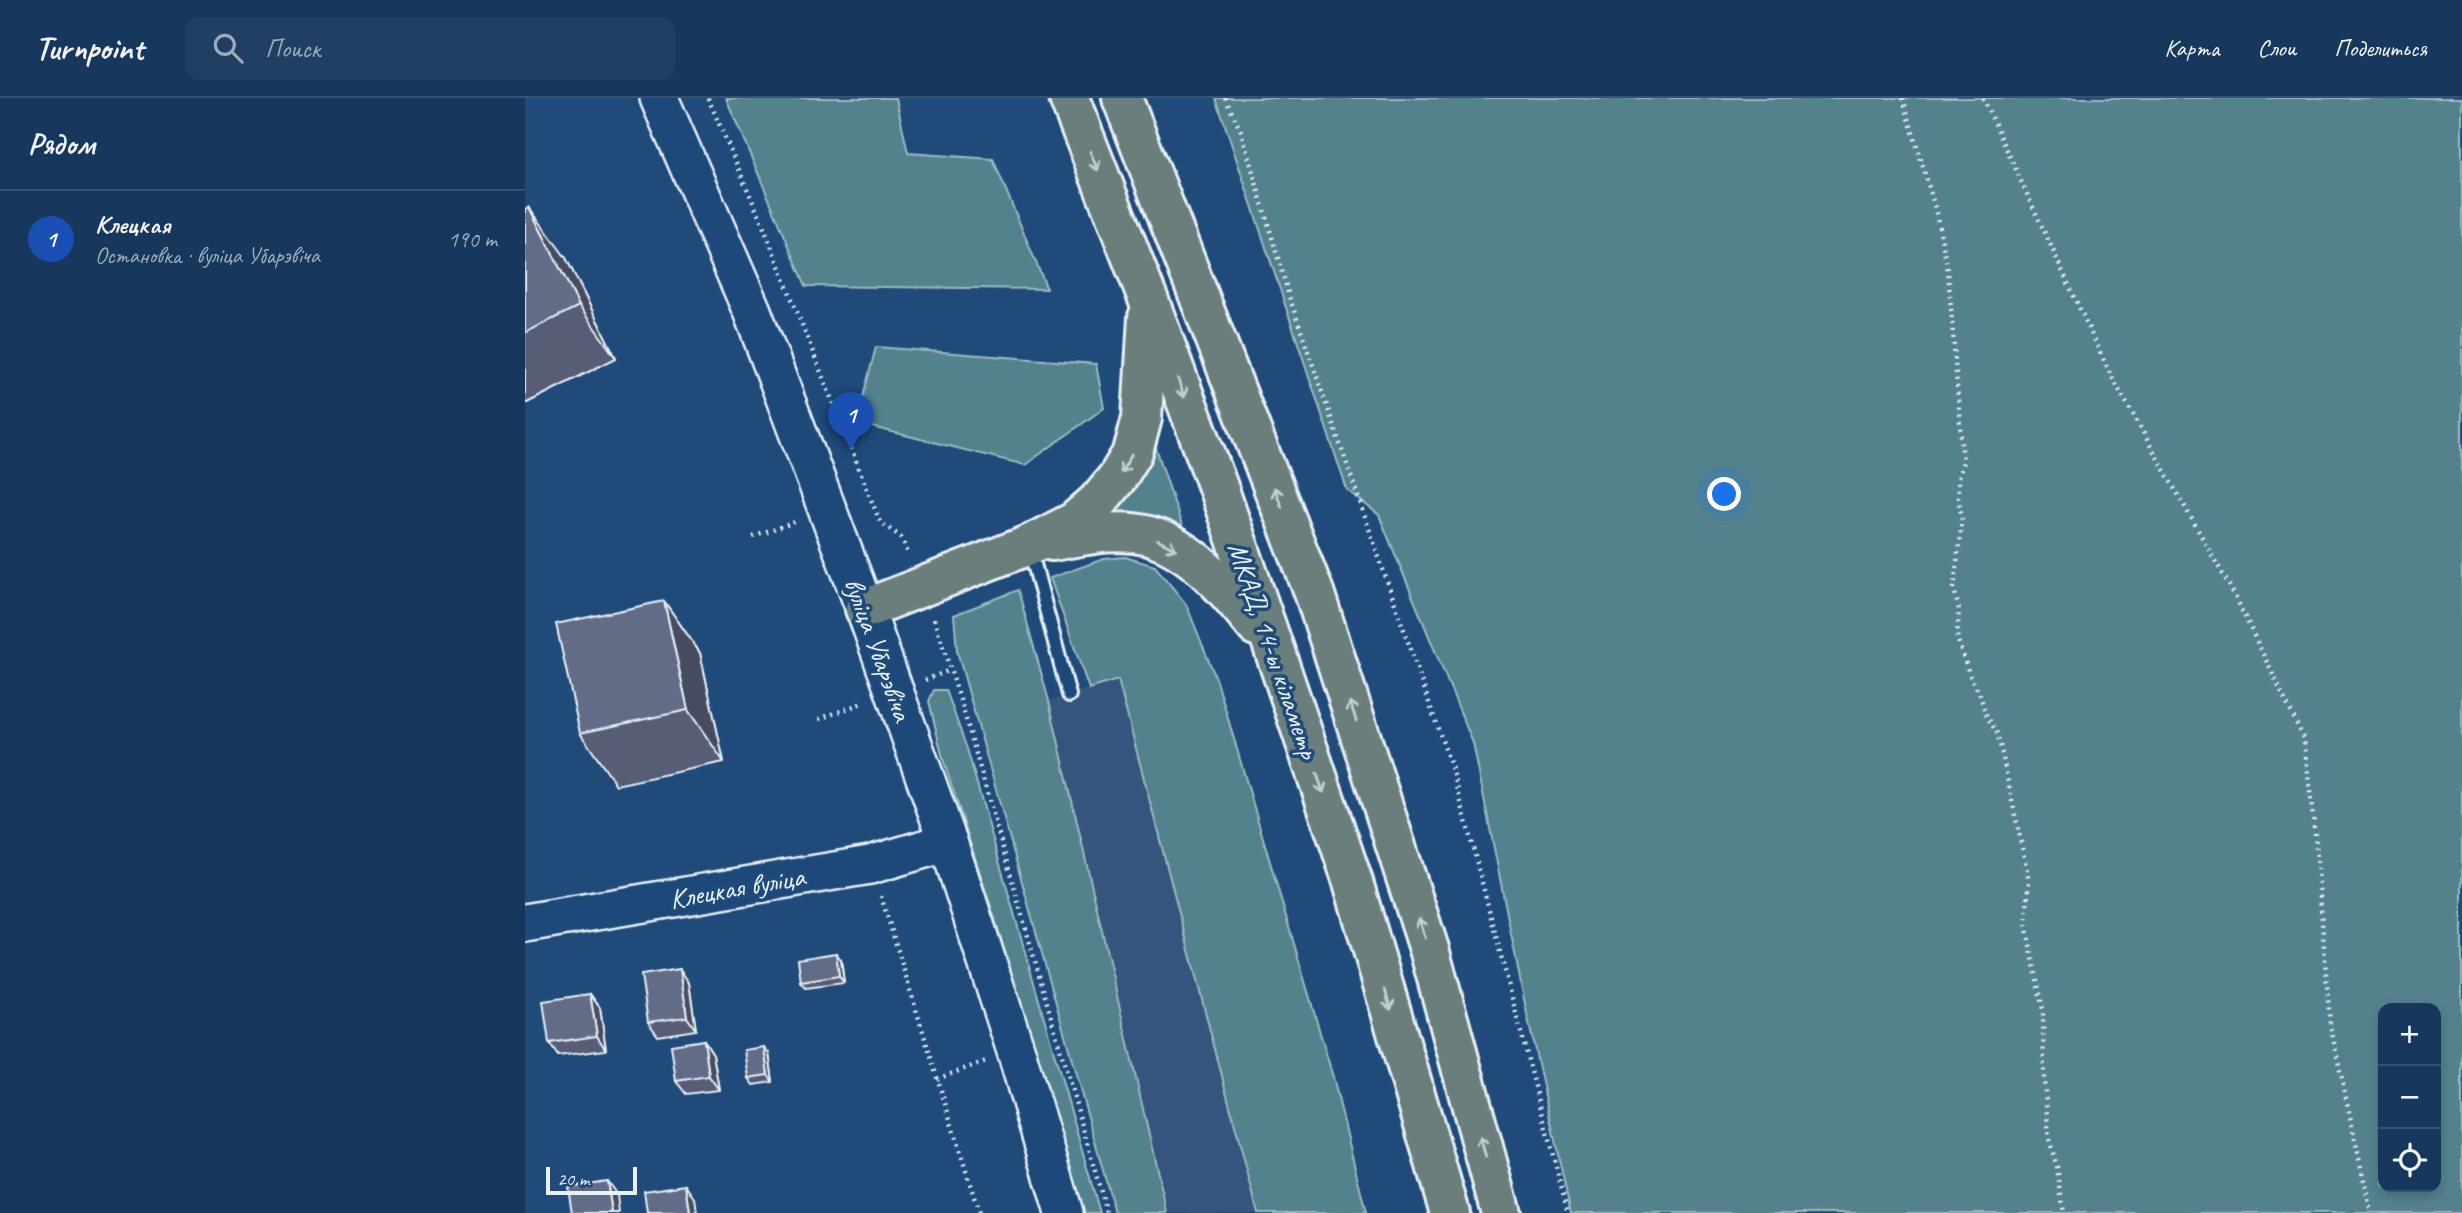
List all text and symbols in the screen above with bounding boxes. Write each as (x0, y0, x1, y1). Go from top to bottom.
search box (185, 17, 675, 80)
text: Turnpoint (35, 27, 143, 69)
icon: search (209, 29, 247, 67)
text: Поиск (265, 32, 320, 65)
text: Карта (2165, 33, 2219, 63)
text: Слои (2257, 33, 2296, 63)
text: Поделиться (2334, 33, 2427, 63)
text: Рядом (28, 125, 95, 163)
one-way arrow (1088, 150, 1101, 172)
text: Клецкая (95, 208, 170, 241)
text: 1 (46, 225, 56, 254)
text: 190 m (448, 225, 497, 254)
text: Остановка · вуліца Убарэвіча (95, 241, 320, 270)
one-way arrow (1176, 376, 1189, 398)
pin: 1 (828, 392, 874, 450)
one-way arrow (1119, 453, 1133, 473)
your location (1707, 477, 1741, 511)
one-way arrow (1270, 486, 1283, 508)
street label: МКАД, 14-ы кіламетр (1220, 537, 1327, 764)
one-way arrow (1156, 538, 1177, 552)
street label: вуліца Убарэвіча (836, 573, 921, 727)
one-way arrow (1345, 701, 1358, 723)
one-way arrow (1315, 772, 1327, 794)
street label: Клецкая вуліца (667, 858, 809, 917)
one-way arrow (1415, 917, 1428, 939)
one-way arrow (1382, 989, 1395, 1011)
map controls (2378, 1003, 2441, 1192)
button: + (2378, 1003, 2441, 1066)
button: − (2378, 1066, 2441, 1129)
button: locate (2378, 1129, 2441, 1192)
one-way arrow (1476, 1136, 1489, 1159)
scale bar (546, 1164, 637, 1196)
text: 20 m (557, 1167, 589, 1191)

